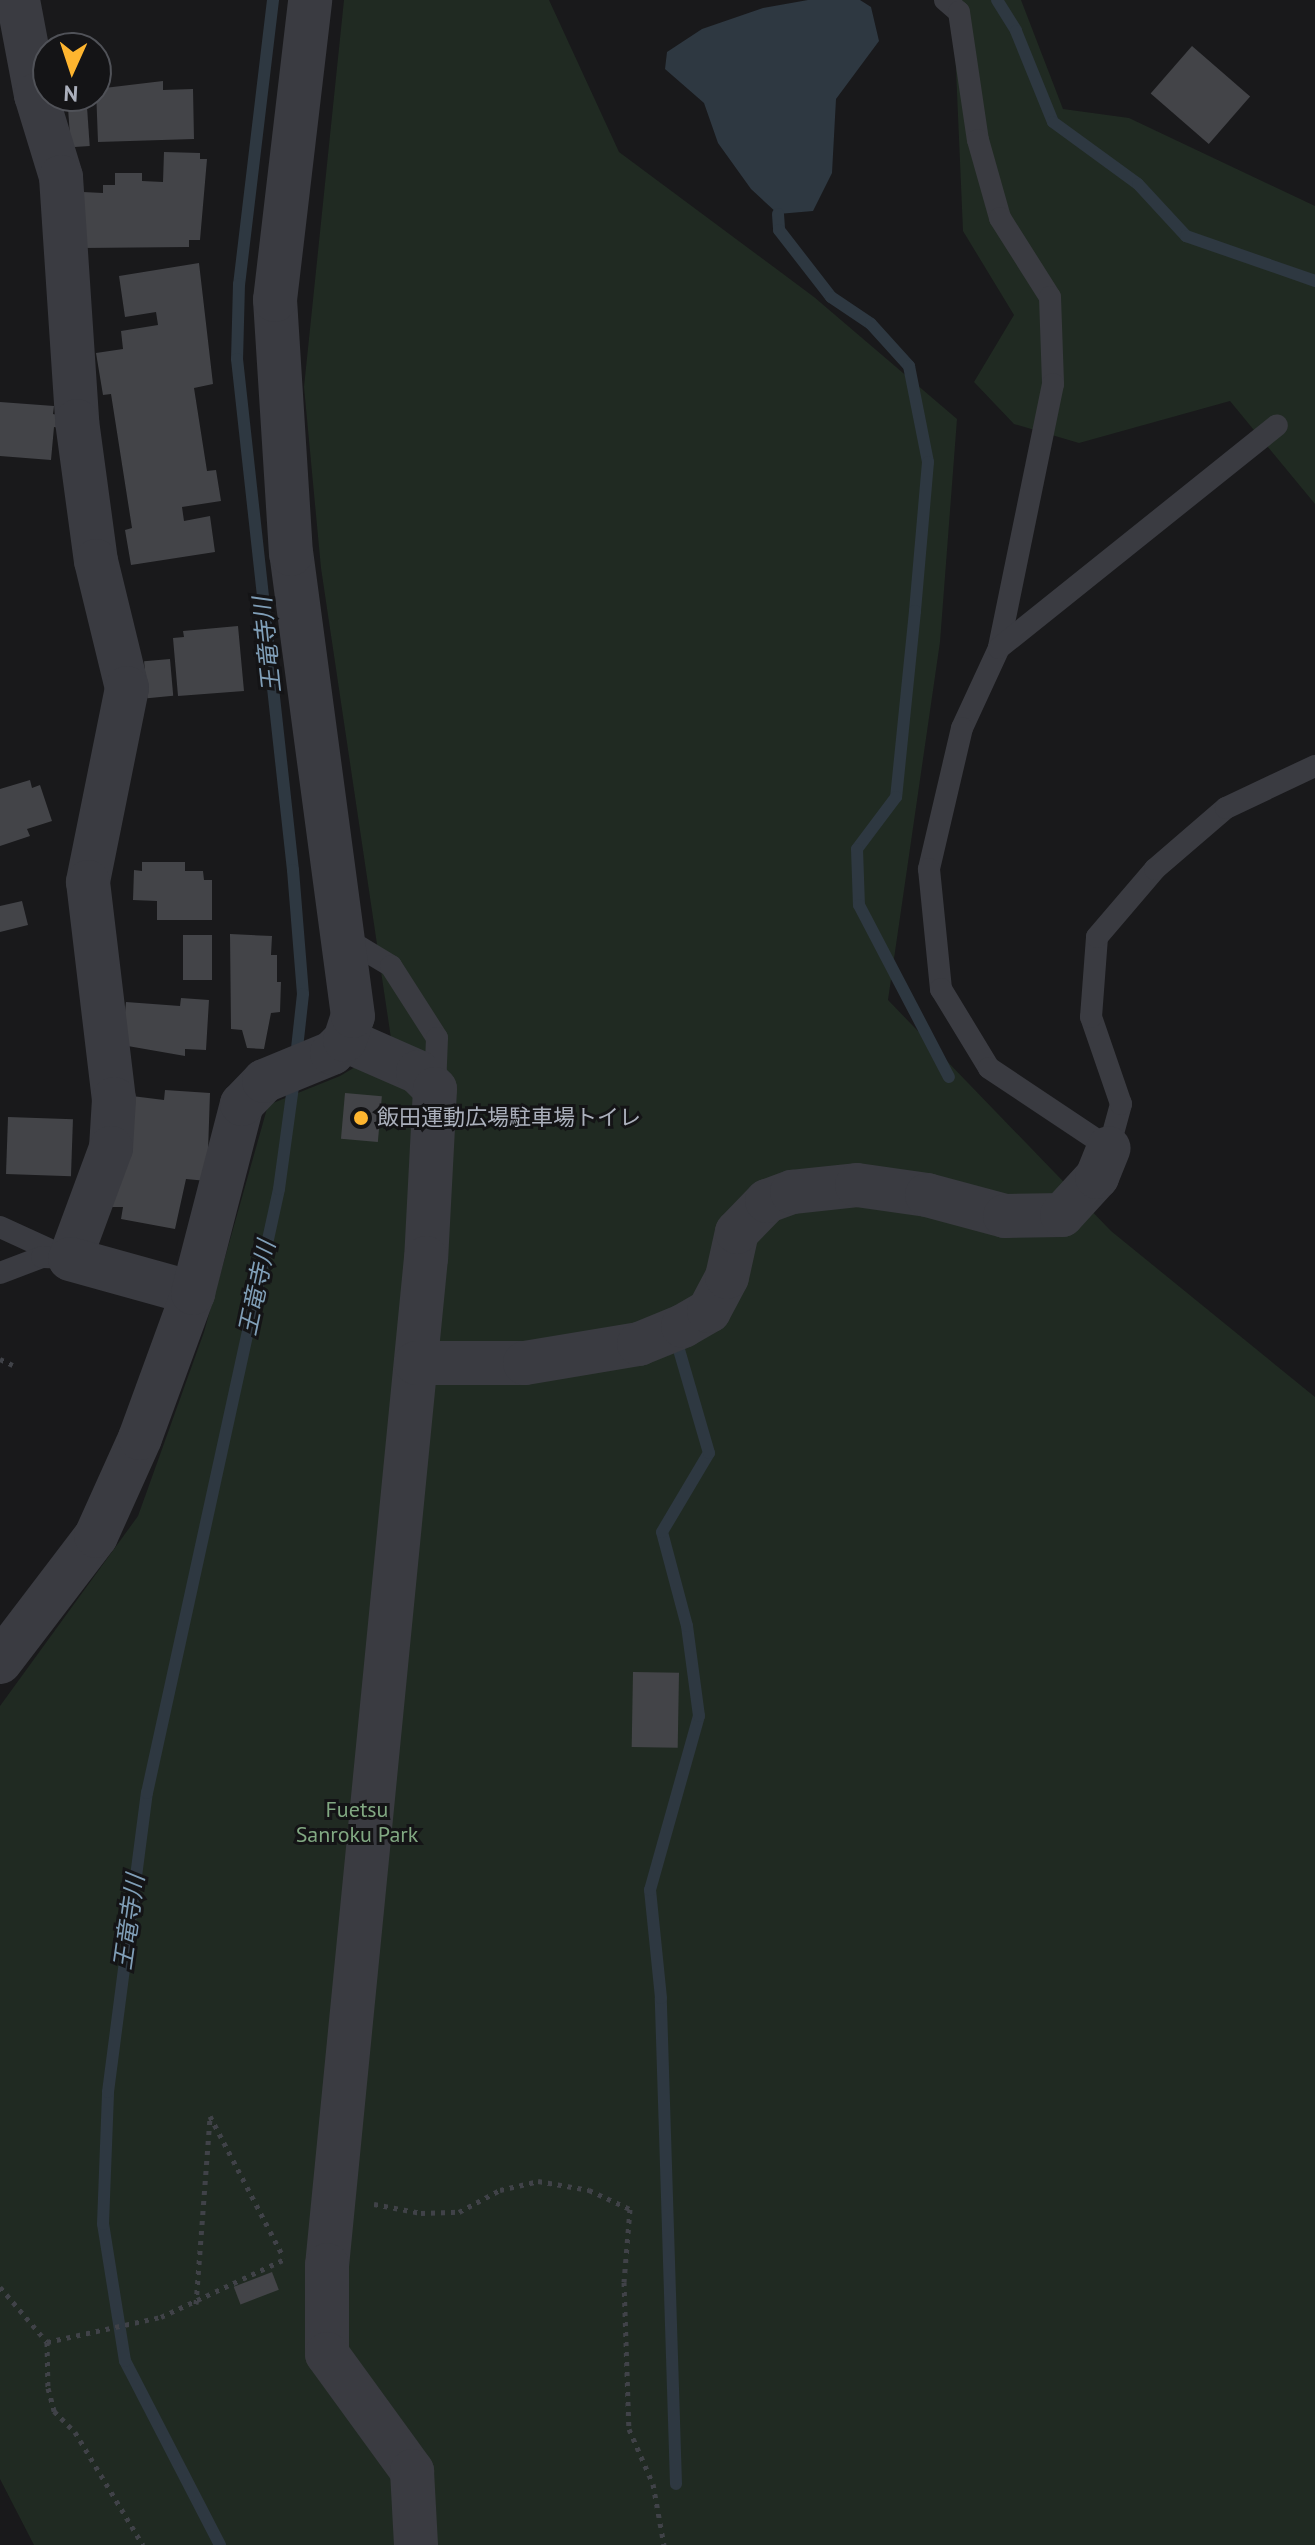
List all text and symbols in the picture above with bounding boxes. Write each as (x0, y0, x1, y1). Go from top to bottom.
north arrow (32, 32, 112, 112)
text: N (63, 80, 79, 108)
water label: 王竜寺川 (248, 596, 286, 694)
place label: 飯田運動広場駐車場トイレ (377, 1105, 641, 1131)
marker: 飯田運動広場駐車場トイレ (352, 1109, 370, 1127)
water label: 王竜寺川 (233, 1238, 281, 1338)
park label: Fuetsu Sanroku Park (296, 1796, 418, 1848)
water label: 王竜寺川 (108, 1872, 150, 1972)

